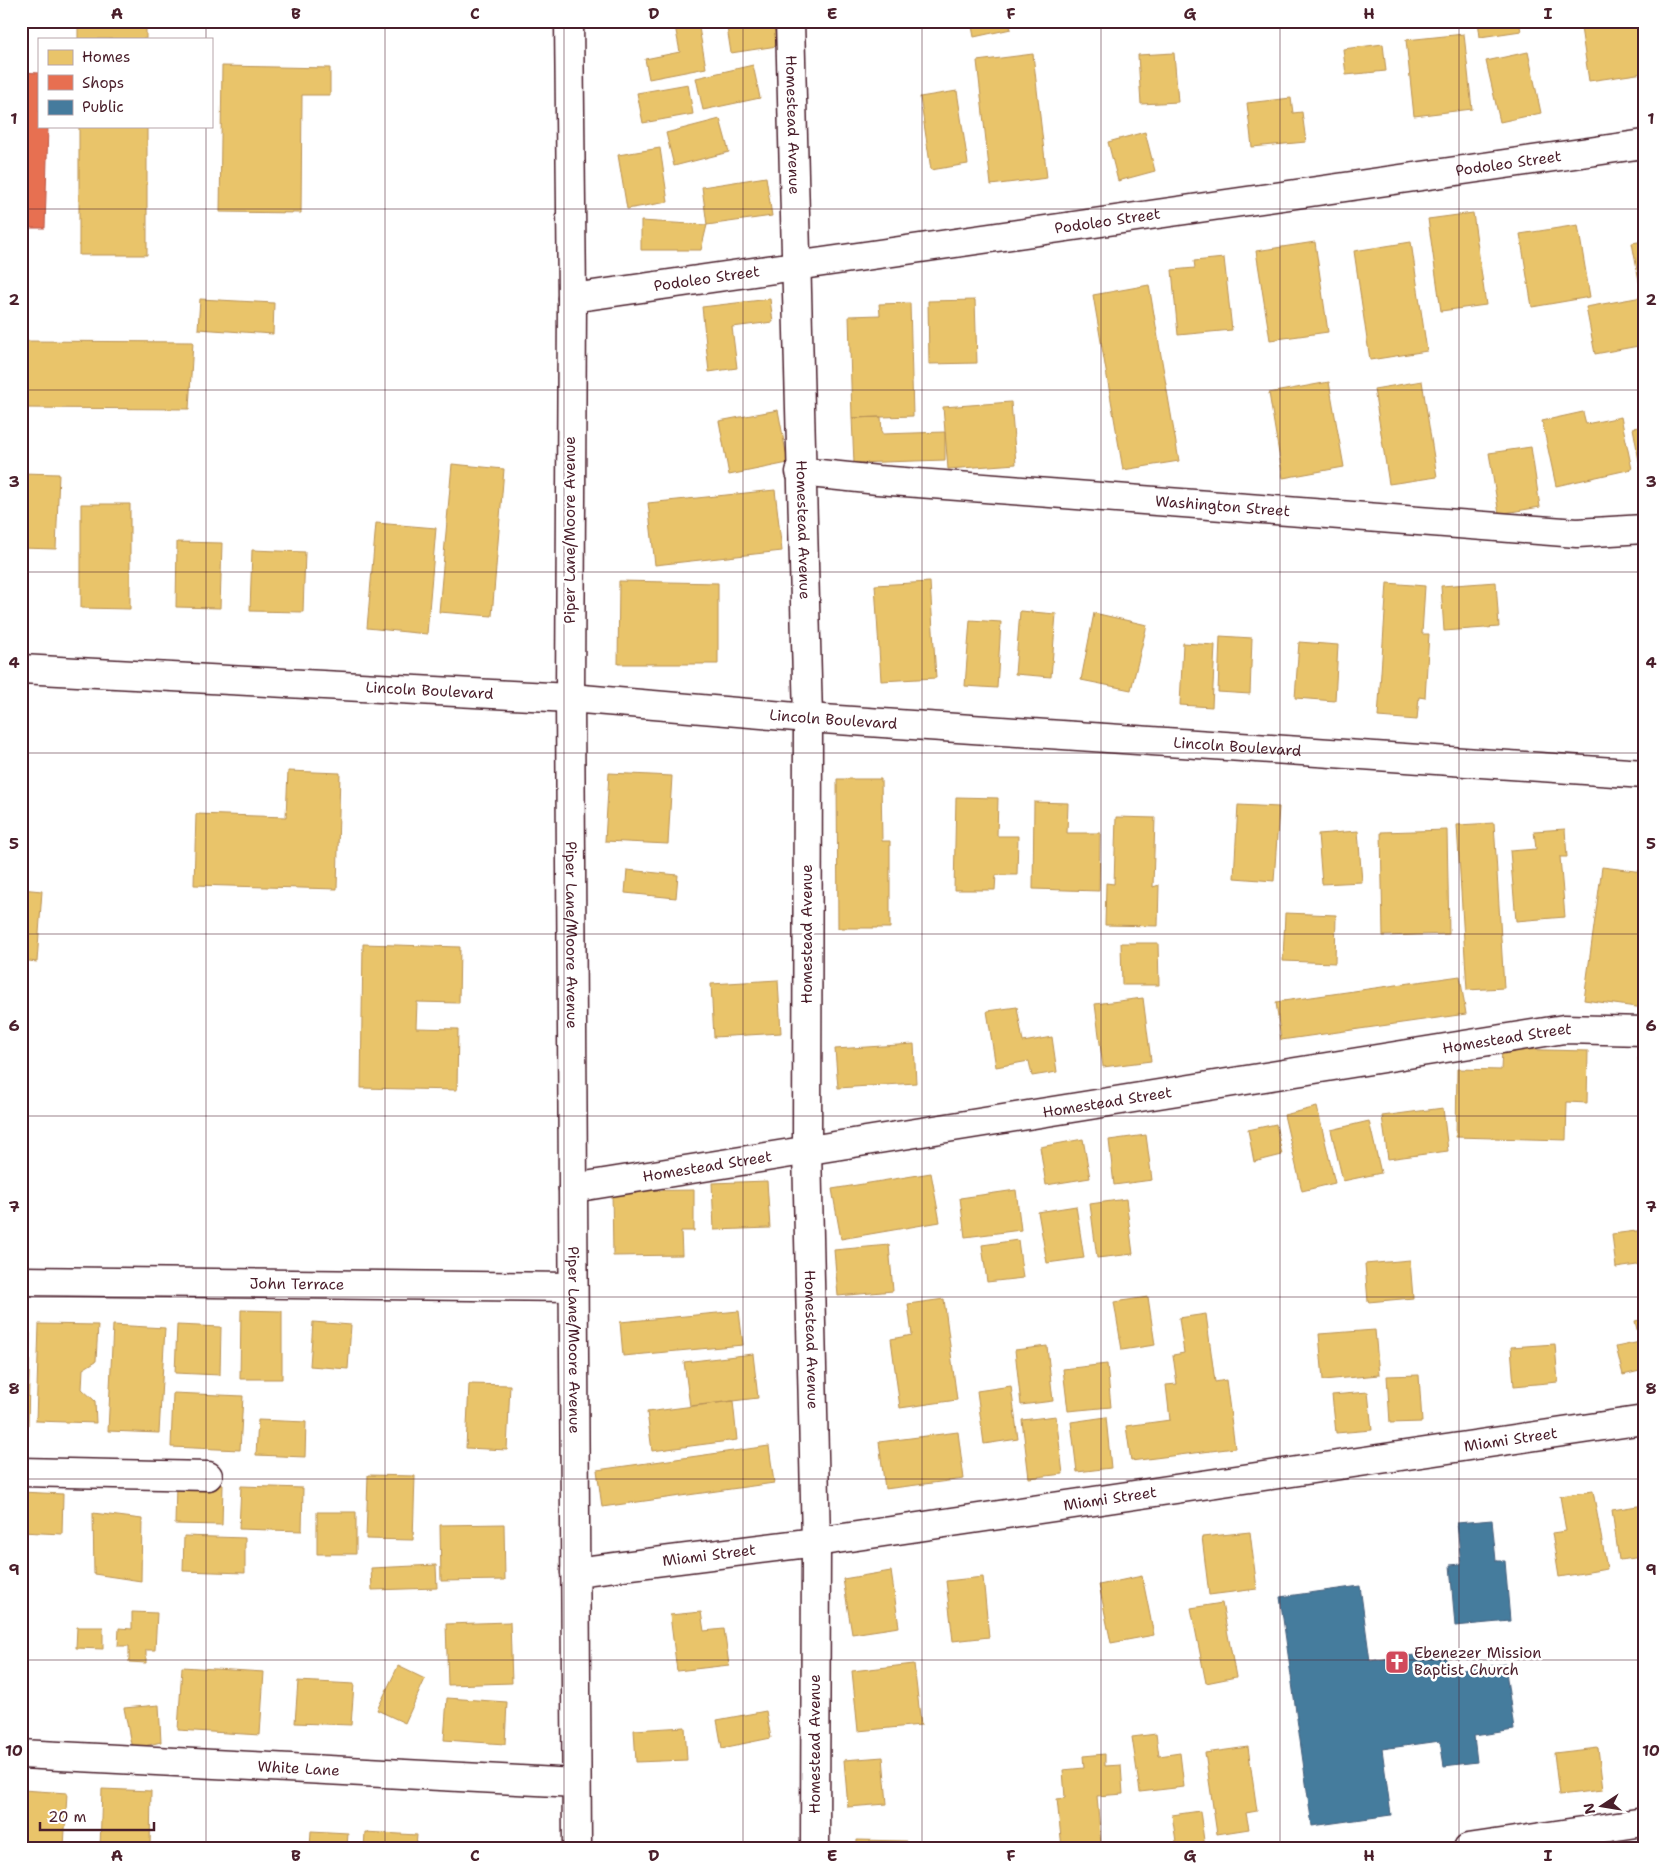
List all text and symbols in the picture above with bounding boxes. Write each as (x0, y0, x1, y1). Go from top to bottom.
text: A (111, 3, 123, 24)
text: B (291, 3, 301, 24)
text: C (470, 3, 480, 24)
text: D (648, 3, 660, 24)
text: E (827, 3, 837, 24)
text: F (1006, 3, 1016, 24)
text: G (1184, 3, 1197, 24)
text: H (1363, 3, 1375, 24)
text: I (1544, 3, 1553, 24)
legend (38, 38, 212, 128)
text: Homes (82, 47, 130, 67)
street label: Homestead Avenue (781, 55, 804, 195)
text: Shops (82, 73, 124, 93)
text: Public (82, 97, 124, 117)
text: 1 (10, 108, 18, 129)
text: 1 (1647, 108, 1655, 129)
street label: Podoleo Street (1454, 146, 1563, 181)
street label: Podoleo Street (1053, 204, 1162, 239)
street label: Podoleo Street (652, 261, 761, 296)
text: 2 (8, 289, 20, 310)
text: 2 (1645, 289, 1657, 310)
street label: Piper Lane/Moore Avenue (560, 436, 580, 624)
street label: Homestead Avenue (791, 460, 815, 600)
text: 3 (8, 471, 20, 492)
text: 3 (1645, 471, 1657, 492)
street label: Washington Street (1154, 491, 1291, 521)
text: 4 (8, 652, 20, 673)
text: 4 (1645, 652, 1657, 673)
street label: Lincoln Boulevard (365, 677, 494, 704)
street label: Lincoln Boulevard (769, 705, 898, 734)
street label: Lincoln Boulevard (1173, 733, 1303, 761)
text: 5 (9, 833, 19, 854)
text: 5 (1646, 833, 1656, 854)
street label: Piper Lane/Moore Avenue (561, 841, 582, 1029)
street label: Homestead Avenue (797, 864, 817, 1004)
text: 6 (8, 1015, 20, 1036)
text: 6 (1645, 1015, 1657, 1036)
street label: Homestead Street (1441, 1019, 1572, 1058)
street label: Homestead Street (1041, 1082, 1173, 1123)
street label: Homestead Street (641, 1146, 773, 1187)
text: 7 (8, 1196, 20, 1217)
text: 7 (1645, 1196, 1657, 1217)
street label: Piper Lane/Moore Avenue (563, 1246, 584, 1434)
street label: Homestead Avenue (800, 1270, 823, 1410)
street label: John Terrace (249, 1273, 345, 1295)
text: 8 (8, 1378, 20, 1399)
text: 8 (1645, 1378, 1657, 1399)
street label: Miami Street (1463, 1423, 1559, 1456)
street label: Miami Street (1062, 1482, 1158, 1515)
street label: Miami Street (661, 1540, 757, 1571)
text: 9 (8, 1559, 20, 1580)
text: 9 (1645, 1559, 1657, 1580)
place label: Ebenezer Mission Baptist Church (1414, 1643, 1541, 1680)
church icon: Ebenezer Mission Baptist Church (1384, 1649, 1410, 1675)
street label: Homestead Avenue (805, 1674, 825, 1814)
text: 10 (5, 1740, 23, 1761)
text: 10 (1642, 1740, 1660, 1761)
street label: White Lane (257, 1756, 340, 1781)
north arrow (1578, 1782, 1628, 1832)
scale bar (40, 1799, 154, 1831)
text: N (1579, 1801, 1599, 1816)
text: 20 m (48, 1807, 87, 1827)
text: A (111, 1845, 123, 1866)
text: B (291, 1845, 301, 1866)
text: C (470, 1845, 480, 1866)
text: D (648, 1845, 660, 1866)
text: E (827, 1845, 837, 1866)
text: F (1006, 1845, 1016, 1866)
text: G (1184, 1845, 1197, 1866)
text: H (1363, 1845, 1375, 1866)
text: I (1544, 1845, 1553, 1866)

